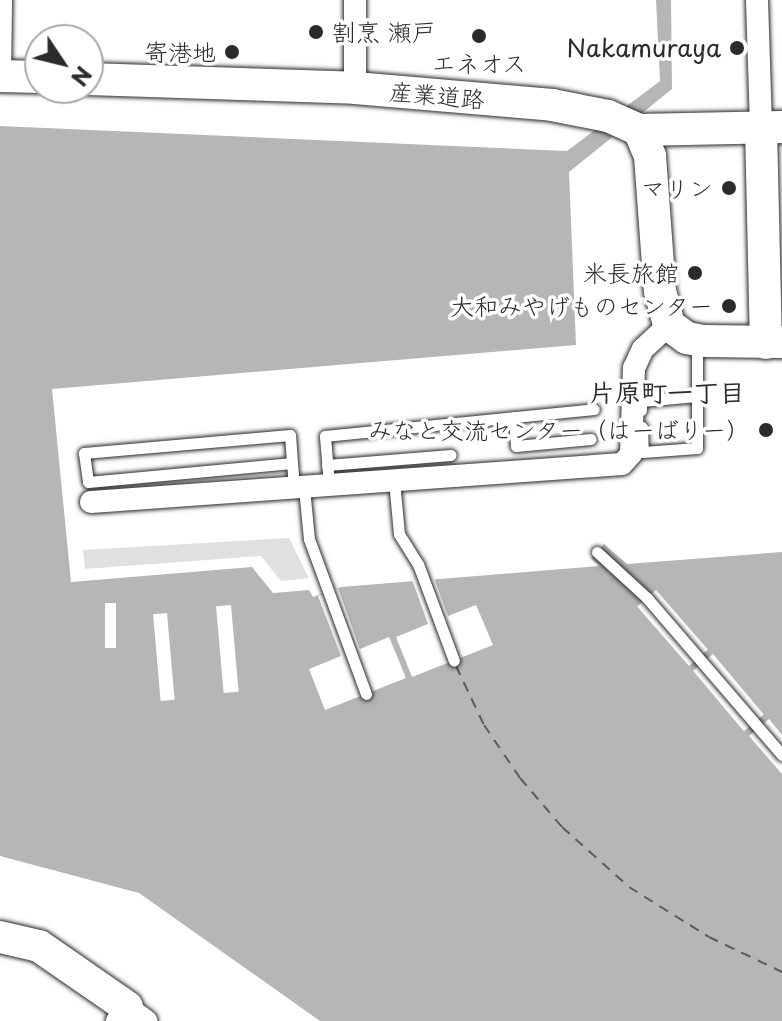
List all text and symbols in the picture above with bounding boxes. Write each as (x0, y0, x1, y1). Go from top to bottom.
place label: 割烹 瀬戸 (332, 18, 436, 46)
marker: 割烹 瀬戸 (307, 23, 325, 41)
north arrow (24, 24, 104, 104)
marker: エネオス (470, 27, 488, 45)
place label: Nakamuraya (567, 34, 721, 62)
place label: 寄港地 (144, 38, 216, 66)
marker: Nakamuraya (728, 39, 746, 57)
marker: 寄港地 (223, 43, 241, 61)
place label: エネオス (431, 49, 527, 77)
text: N (64, 60, 101, 94)
street label: 産業道路 (388, 76, 486, 114)
place label: マリン (641, 174, 713, 202)
marker: マリン (720, 179, 738, 197)
place label: 米長旅館 (583, 259, 679, 287)
marker: 米長旅館 (686, 264, 704, 282)
place label: 大和みやげものセンター (449, 292, 713, 320)
marker: 大和みやげものセンター (720, 297, 738, 315)
district label: 片原町一丁目 (589, 376, 745, 408)
place label: みなと交流センター（はーばりー） (367, 416, 750, 444)
marker: みなと交流センター（はーばりー） (757, 421, 775, 439)

